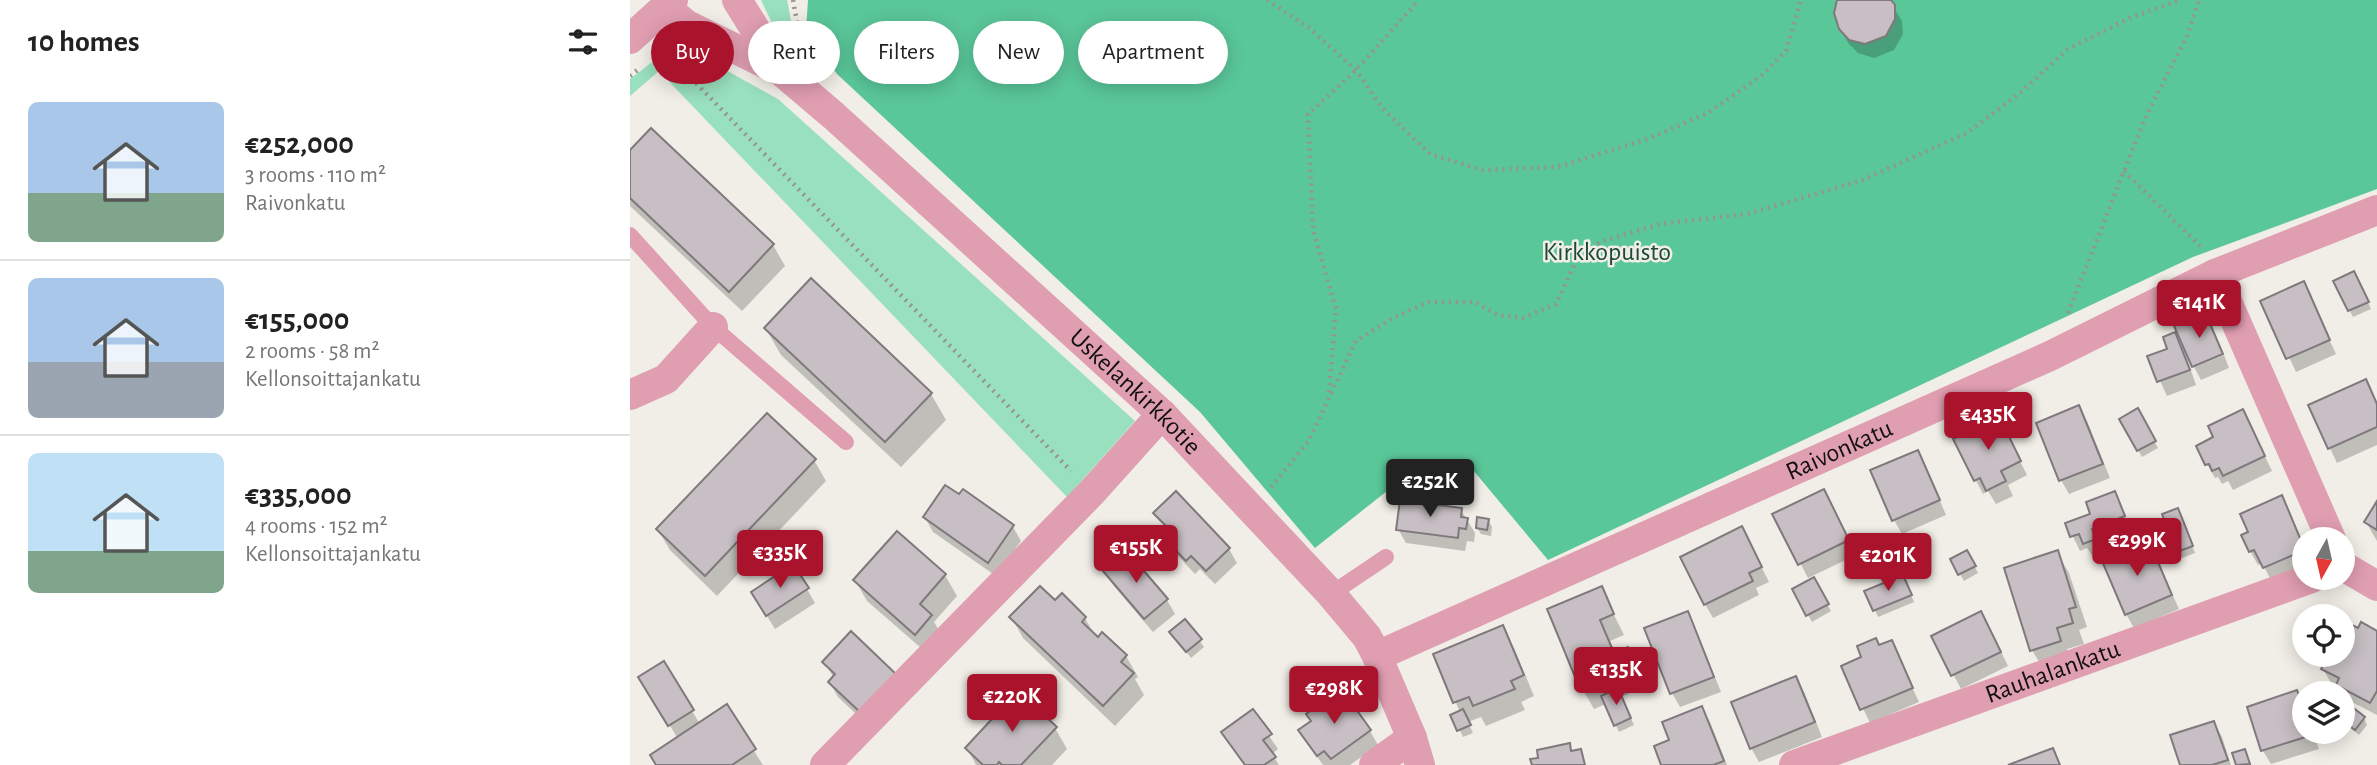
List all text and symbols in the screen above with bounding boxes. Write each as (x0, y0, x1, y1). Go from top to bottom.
chip: Buy (651, 21, 734, 84)
chip: Rent (748, 21, 840, 84)
chip: Filters (854, 21, 959, 84)
chip: New (973, 21, 1064, 84)
chip: Apartment (1078, 21, 1228, 84)
icon: filters (564, 23, 602, 61)
text: 10 homes (28, 27, 139, 57)
text: €252,000 (245, 129, 354, 159)
icon: home (84, 130, 168, 214)
text: 3 rooms · 110 m² (245, 164, 386, 187)
text: Raivonkatu (245, 192, 346, 215)
park label: Kirkkopuisto (1543, 239, 1671, 265)
pin: €141K (2150, 280, 2248, 340)
text: €141K (2173, 291, 2225, 314)
text: €155,000 (245, 305, 350, 335)
icon: home (84, 306, 168, 390)
street label: Uskelankirkkotie (1065, 324, 1206, 460)
text: 2 rooms · 58 m² (245, 340, 380, 363)
text: Kellonsoittajankatu (245, 368, 421, 391)
pin: €435K (1939, 392, 2037, 452)
text: €435K (1960, 403, 2016, 426)
street label: Raivonkatu (1782, 415, 1896, 485)
pin: €252K (1381, 460, 1479, 519)
text: €252K (1402, 470, 1458, 493)
text: €335,000 (245, 480, 352, 510)
icon: home (84, 481, 168, 565)
text: 4 rooms · 152 m² (245, 515, 388, 538)
pin: €299K (2088, 518, 2186, 578)
pin: €155K (1087, 526, 1185, 585)
north arrow (2292, 527, 2356, 590)
map controls (2292, 527, 2355, 744)
text: €299K (2108, 529, 2166, 552)
pin: €335K (731, 530, 829, 590)
pin: €201K (1839, 534, 1937, 593)
text: €155K (1110, 536, 1162, 559)
text: €335K (753, 541, 807, 564)
text: Kellonsoittajankatu (245, 543, 421, 566)
text: €201K (1860, 544, 1916, 567)
button: locate (2292, 604, 2355, 667)
street label: Rauhalankatu (1982, 635, 2124, 708)
pin: €135K (1567, 648, 1665, 707)
text: €135K (1590, 658, 1642, 681)
pin: €298K (1285, 666, 1383, 726)
pin: €220K (963, 674, 1061, 734)
text: €298K (1305, 677, 1363, 700)
button: layers (2292, 681, 2355, 744)
text: €220K (983, 685, 1041, 708)

